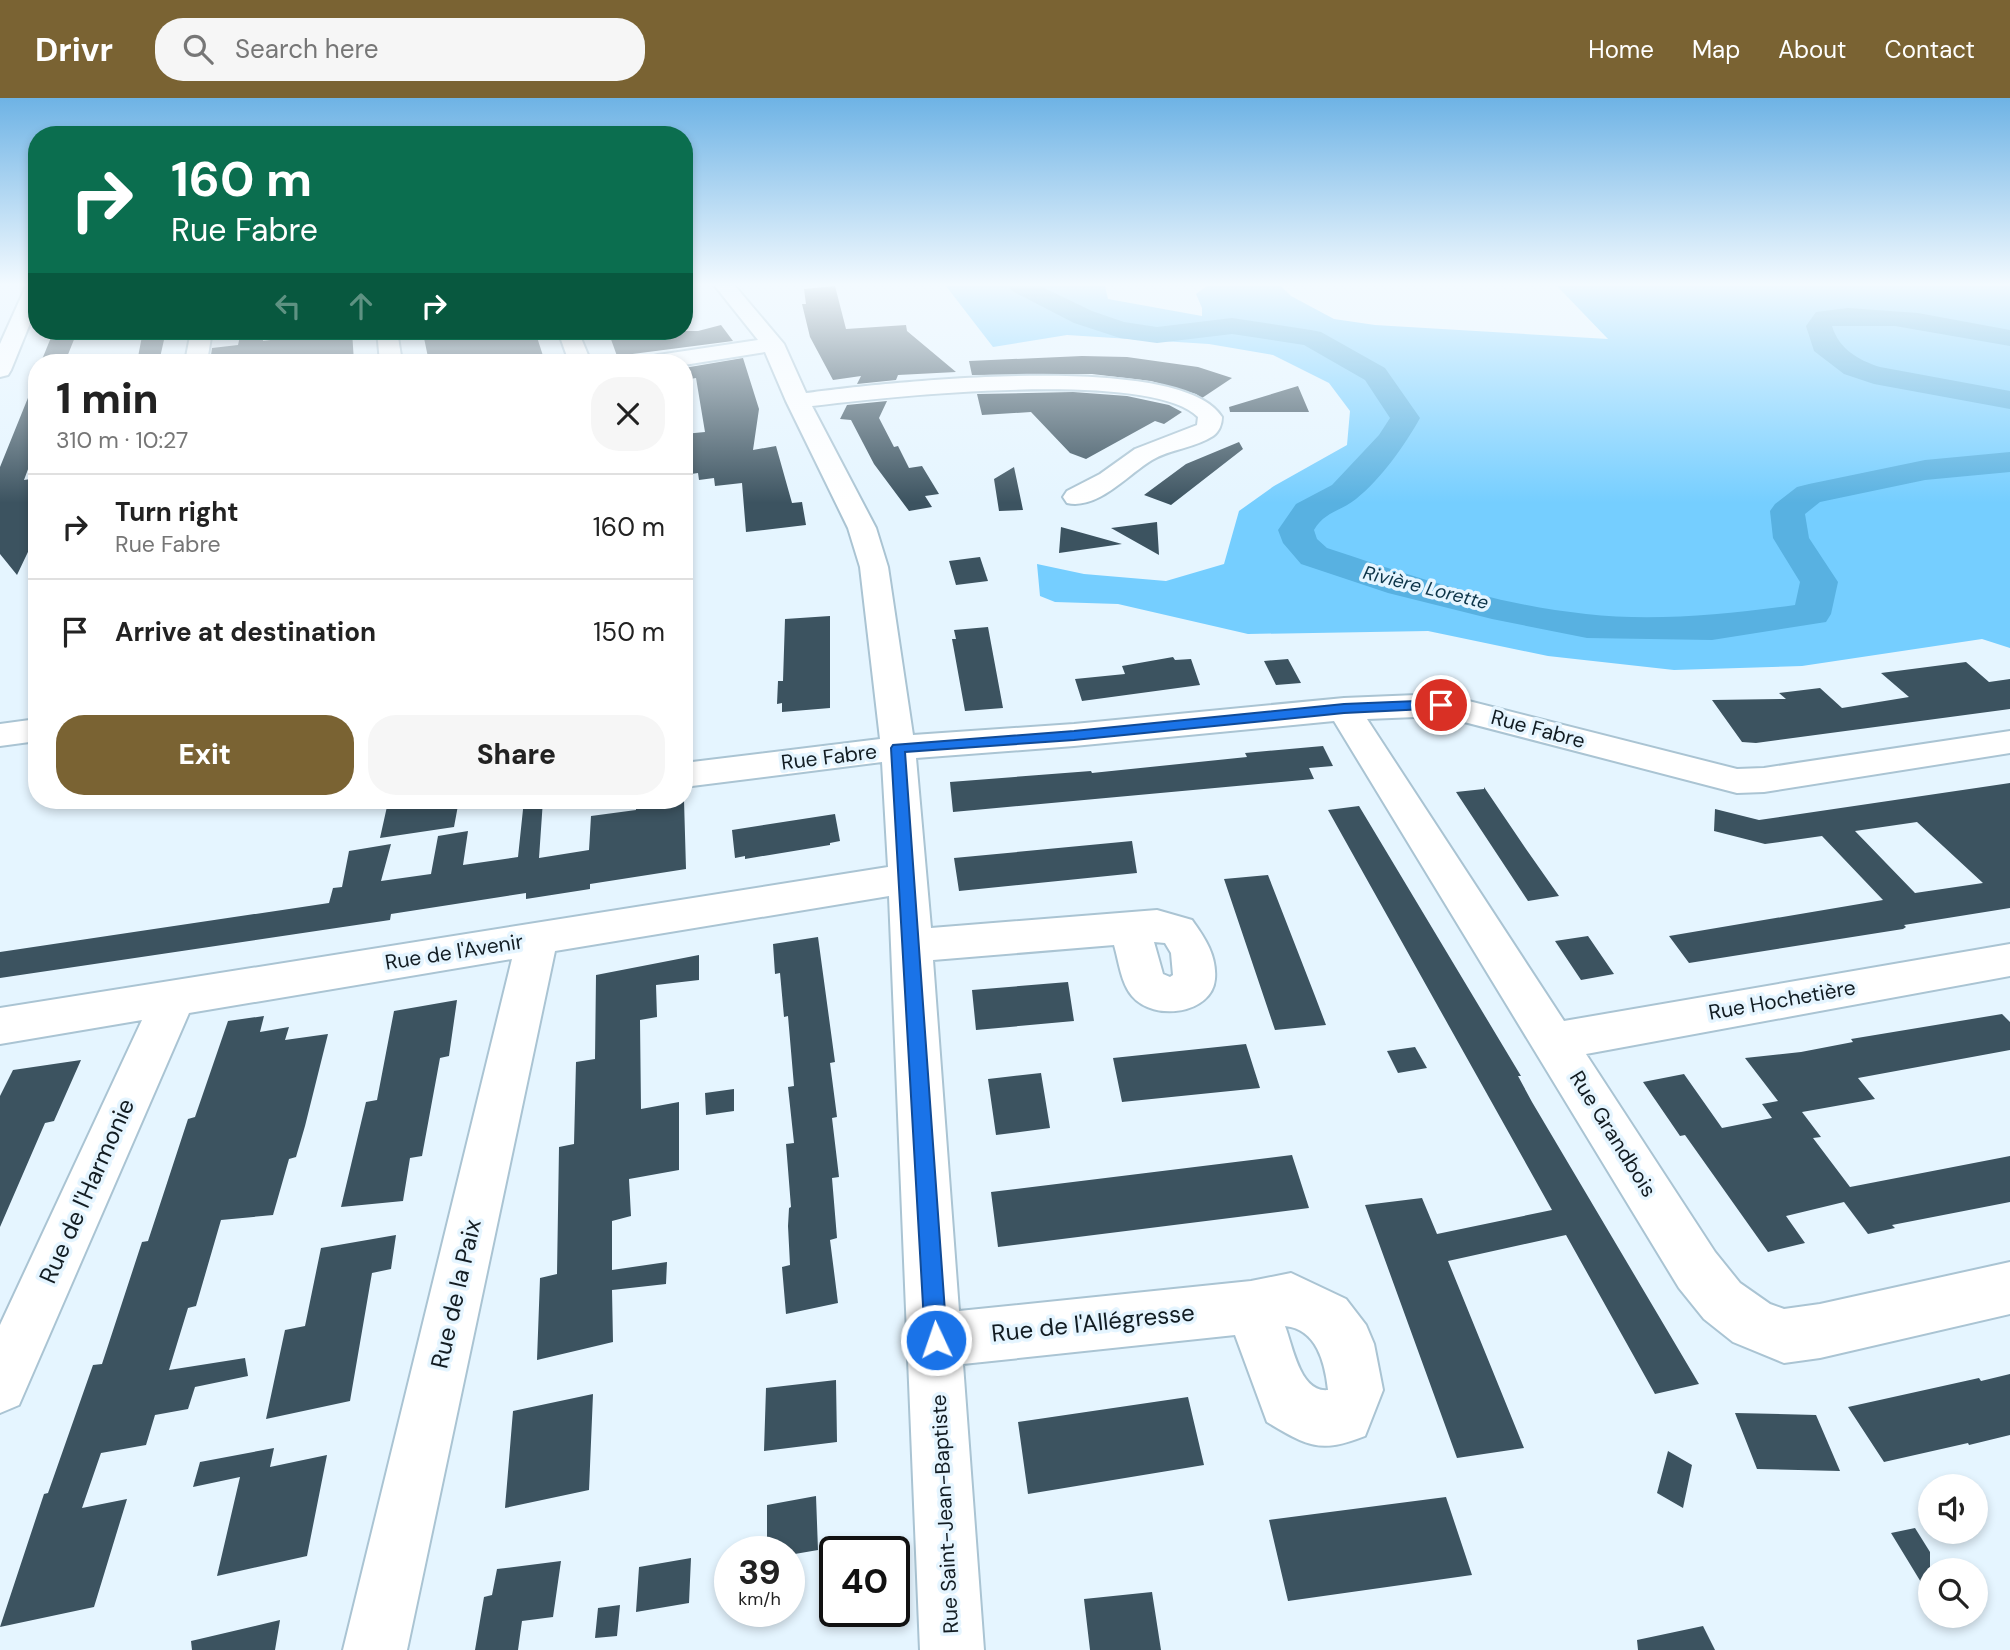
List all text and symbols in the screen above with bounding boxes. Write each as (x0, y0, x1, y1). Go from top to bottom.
search box (155, 18, 645, 81)
text: Drivr (35, 28, 113, 71)
icon: search (179, 30, 217, 68)
text: Search here (235, 32, 378, 66)
text: Home (1588, 34, 1654, 65)
text: Map (1692, 34, 1740, 65)
text: About (1778, 34, 1847, 65)
text: Contact (1885, 34, 1975, 65)
text: 160 m (171, 147, 312, 211)
icon: right (56, 154, 147, 245)
text: Rue Fabre (171, 209, 318, 251)
icon: left (269, 287, 307, 325)
icon: ahead (342, 287, 380, 325)
icon: right (415, 287, 453, 325)
text: 1 min (56, 371, 159, 426)
button: close (591, 377, 665, 451)
text: 310 m · 10:27 (56, 425, 188, 455)
text: Turn right (115, 495, 239, 529)
icon: right (56, 508, 94, 546)
text: 160 m (593, 510, 665, 544)
text: Rue Fabre (115, 529, 221, 559)
water label: Rivière Lorette (1361, 560, 1491, 615)
icon: arrive (56, 613, 94, 651)
text: Arrive at destination (115, 615, 376, 649)
text: 150 m (593, 615, 665, 649)
pin (1411, 675, 1471, 735)
icon: arrive (1422, 686, 1460, 724)
street label: Rue Fabre (1488, 703, 1588, 755)
button: Exit (56, 715, 354, 795)
button: Share (368, 715, 665, 795)
street label: Rue Fabre (779, 737, 879, 777)
street label: Rue de l'Avenir (383, 927, 525, 977)
street label: Rue Hochetière (1706, 973, 1858, 1027)
street label: Rue Grandbois (1563, 1066, 1663, 1202)
street label: Rue de l'Harmonie (32, 1093, 141, 1288)
street label: Rue de la Paix (423, 1216, 488, 1371)
street label: Rue de l'Allégresse (990, 1296, 1196, 1349)
position arrow (899, 1303, 973, 1377)
street label: Rue Saint-Jean-Baptiste (925, 1394, 965, 1634)
map controls (1918, 1474, 1988, 1628)
button: sound (1918, 1474, 1988, 1544)
speed limit sign: 40 (819, 1536, 910, 1627)
text: 39 (738, 1549, 781, 1595)
button: search (1918, 1558, 1988, 1628)
text: km/h (738, 1587, 781, 1611)

